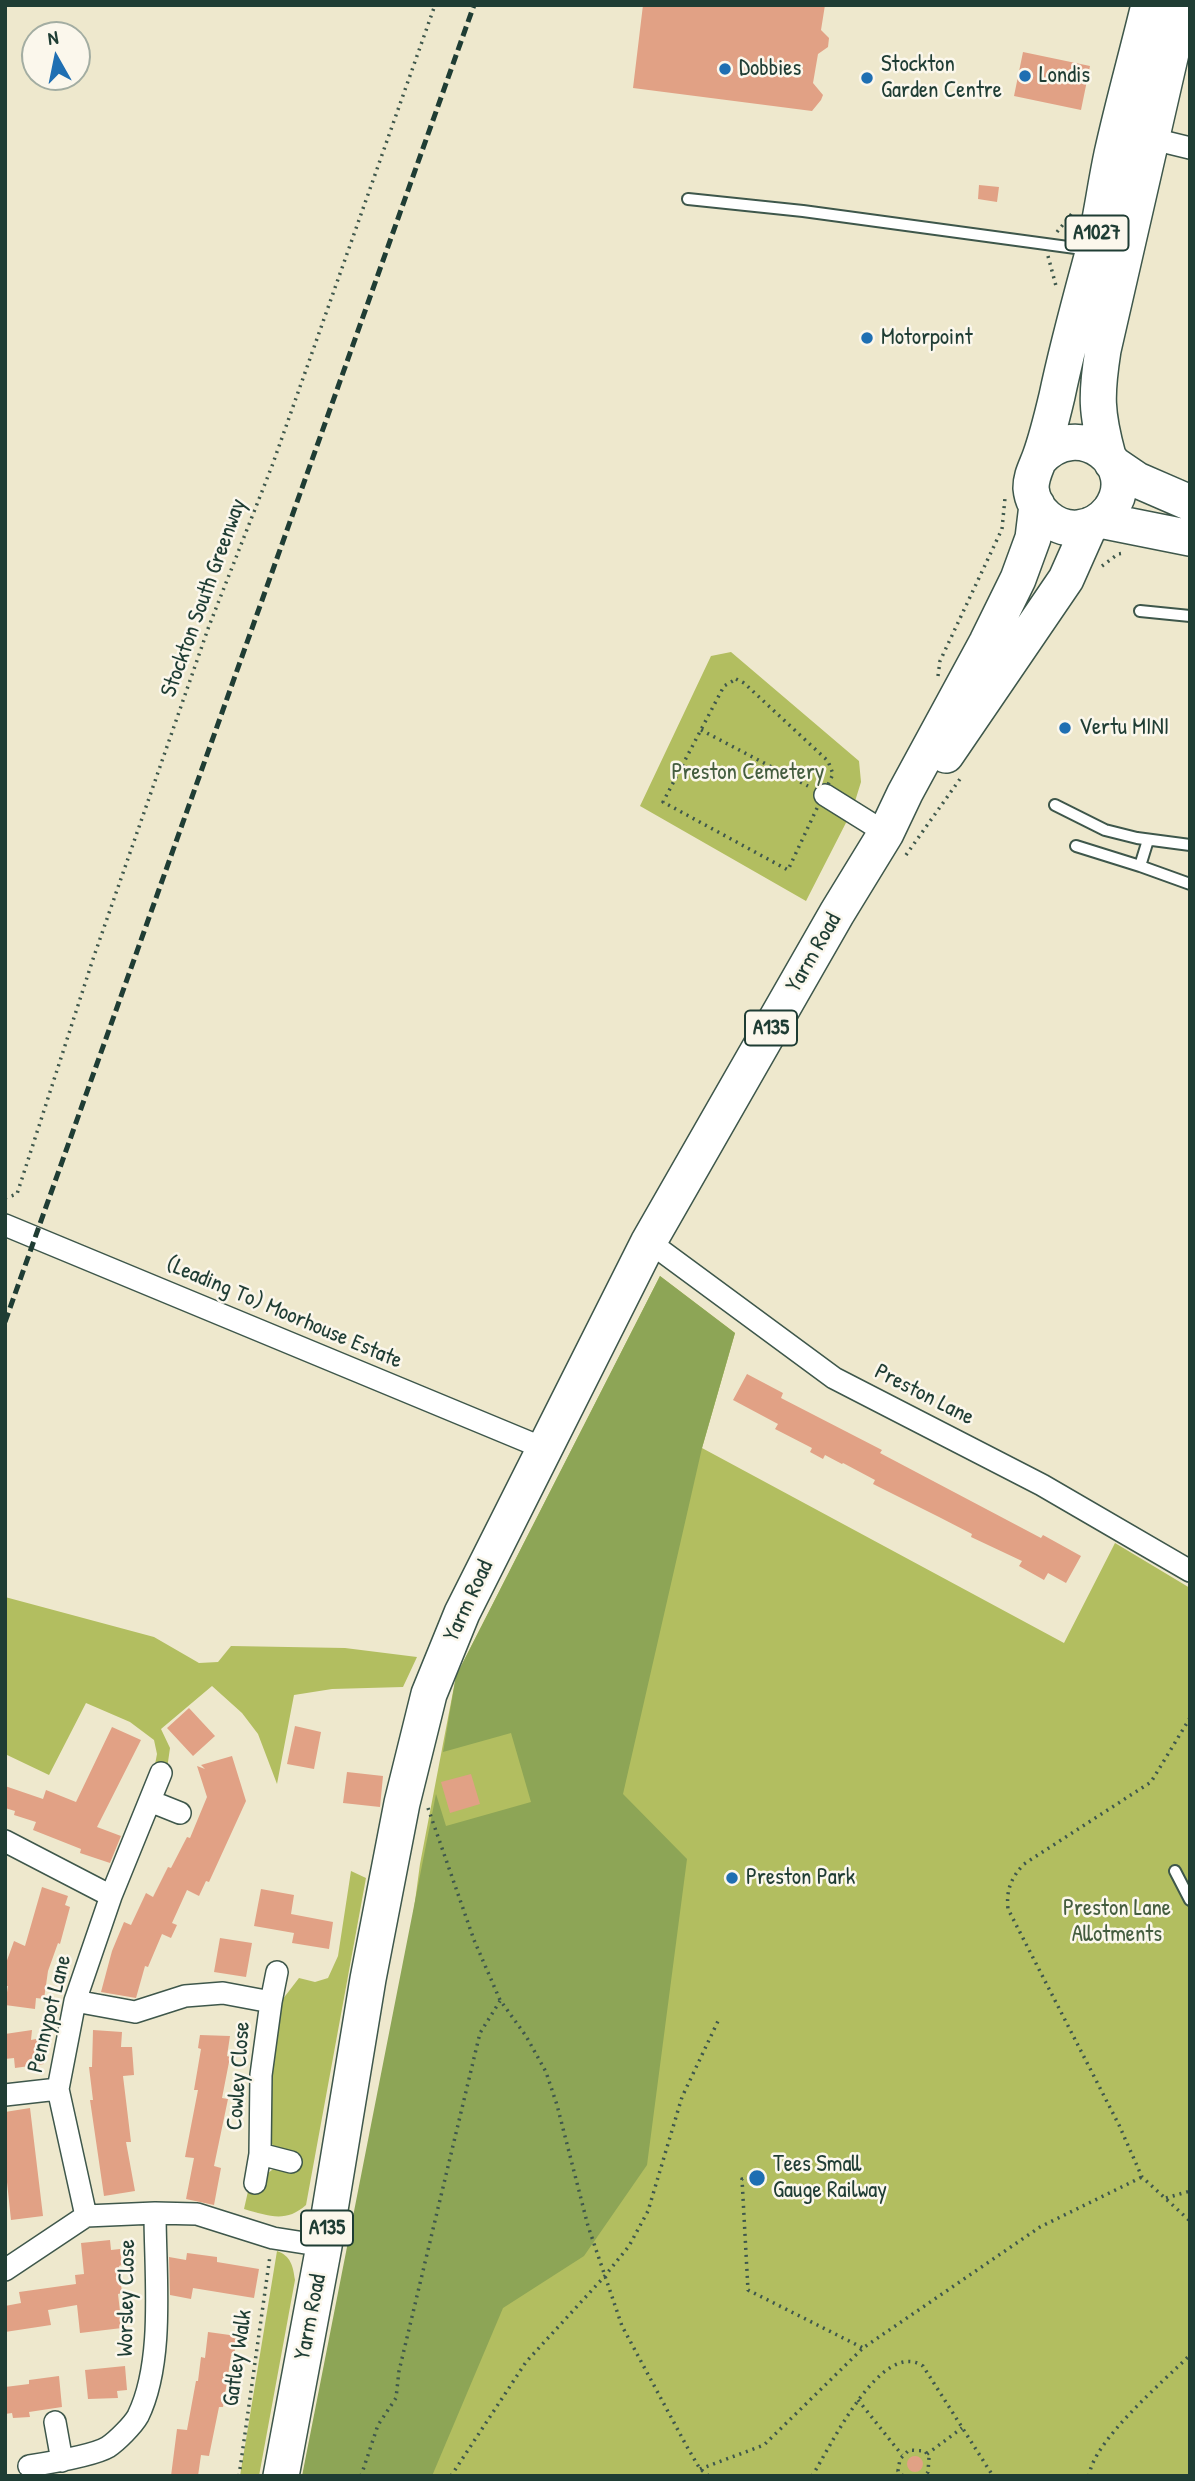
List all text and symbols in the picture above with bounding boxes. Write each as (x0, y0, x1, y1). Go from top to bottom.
north arrow (21, 21, 91, 91)
text: N (46, 24, 60, 51)
place label: Stockton Garden Centre (881, 51, 1002, 105)
place label: Dobbies (739, 55, 801, 83)
marker: Dobbies (717, 61, 733, 77)
place label: Londis (1039, 62, 1090, 90)
marker: Londis (1017, 68, 1033, 84)
marker: Stockton Garden Centre (859, 70, 875, 86)
road number: A1027 (1066, 216, 1128, 250)
place label: Motorpoint (881, 324, 973, 352)
marker: Motorpoint (859, 330, 875, 346)
street label: Stockton South Greenway (155, 495, 253, 701)
place label: Vertu MINI (1079, 714, 1169, 742)
marker: Vertu MINI (1057, 720, 1073, 736)
park label: Preston Cemetery (672, 759, 824, 787)
street label: Yarm Road (780, 909, 848, 997)
road number: A135 (745, 1010, 797, 1046)
street label: (Leading To) Moorhouse Estate (162, 1251, 406, 1375)
street label: Preston Lane (870, 1358, 978, 1432)
street label: Yarm Road (438, 1556, 500, 1646)
place label: Preston Park (746, 1864, 855, 1892)
marker: Preston Park (724, 1870, 740, 1886)
park label: Preston Lane Allotments (1063, 1895, 1171, 1949)
street label: Pennypot Lane (22, 1952, 78, 2076)
street label: Cowley Close (221, 2021, 257, 2131)
place label: Tees Small Gauge Railway (773, 2151, 887, 2205)
marker: Tees Small Gauge Railway (747, 2168, 767, 2188)
road number: A135 (301, 2210, 353, 2246)
street label: Worsley Close (112, 2239, 142, 2357)
street label: Yarm Road (289, 2272, 333, 2362)
street label: Gatley Walk (218, 2308, 258, 2408)

